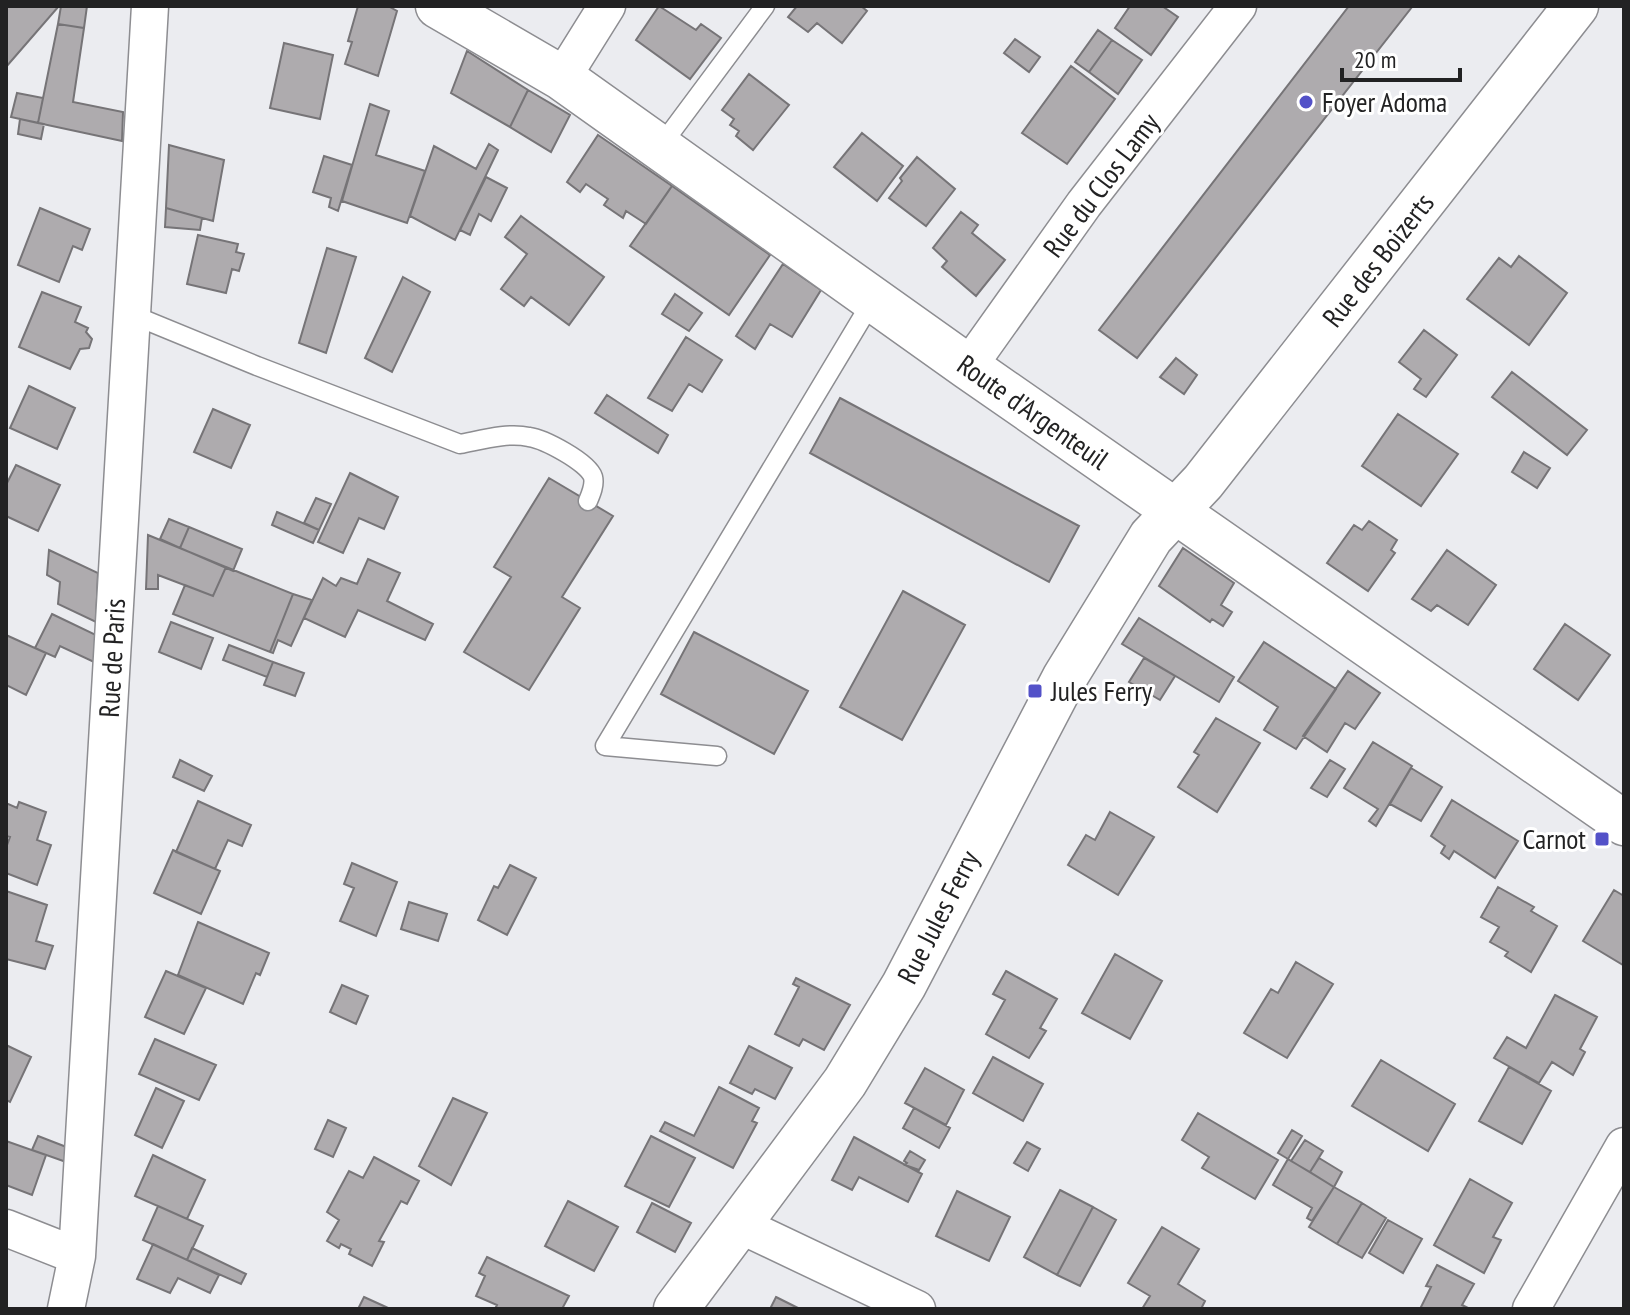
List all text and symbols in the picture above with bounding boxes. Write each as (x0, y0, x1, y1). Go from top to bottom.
scale bar (1342, 32, 1460, 82)
text: 20 m (1354, 44, 1396, 75)
place label: Foyer Adoma (1322, 83, 1447, 120)
marker: Foyer Adoma (1297, 93, 1315, 111)
street label: Rue du Clos Lamy (1034, 105, 1167, 264)
street label: Rue des Boizerts (1314, 185, 1442, 334)
street label: Route d'Argenteuil (950, 346, 1117, 478)
street label: Rue de Paris (90, 598, 133, 718)
place label: Jules Ferry (1050, 672, 1153, 709)
marker: Jules Ferry (1026, 682, 1044, 700)
place label: Carnot (1523, 820, 1586, 857)
marker: Carnot (1593, 830, 1611, 848)
street label: Rue Jules Ferry (888, 844, 987, 990)

